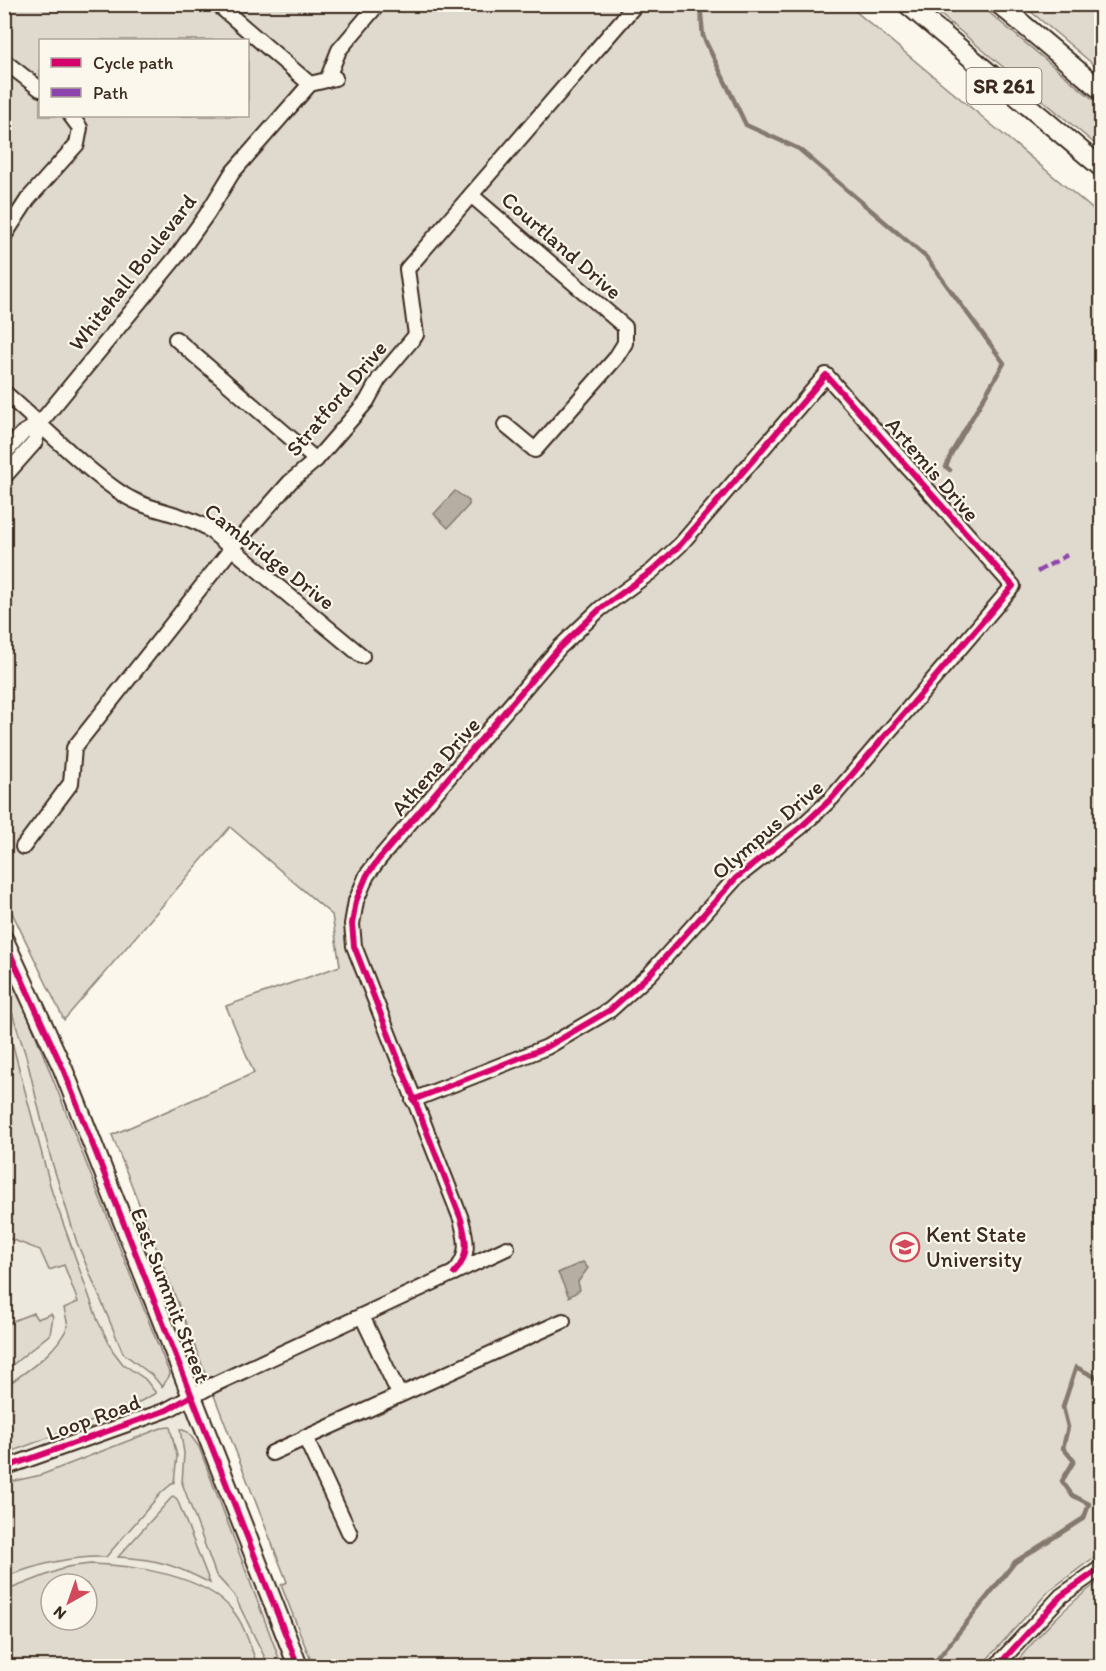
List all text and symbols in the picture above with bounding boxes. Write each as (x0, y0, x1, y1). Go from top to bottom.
legend (39, 39, 249, 117)
text: Cycle path (93, 52, 174, 74)
road number: SR 261 (966, 68, 1042, 104)
text: Path (93, 82, 128, 104)
street label: Courtland Drive (496, 186, 627, 305)
street label: Whitehall Boulevard (63, 188, 202, 356)
street label: Stratford Drive (280, 335, 393, 462)
street label: Artemis Drive (880, 412, 985, 527)
street label: Cambridge Drive (199, 497, 340, 616)
street label: Athena Drive (385, 711, 486, 821)
street label: Olympus Drive (706, 773, 829, 885)
street label: East Summit Street (125, 1204, 216, 1387)
place label: Kent State University (926, 1221, 1026, 1273)
school or university icon: Kent State University (889, 1231, 921, 1263)
street label: Loop Road (42, 1388, 144, 1447)
north arrow (39, 1572, 99, 1632)
text: N (49, 1602, 70, 1624)

